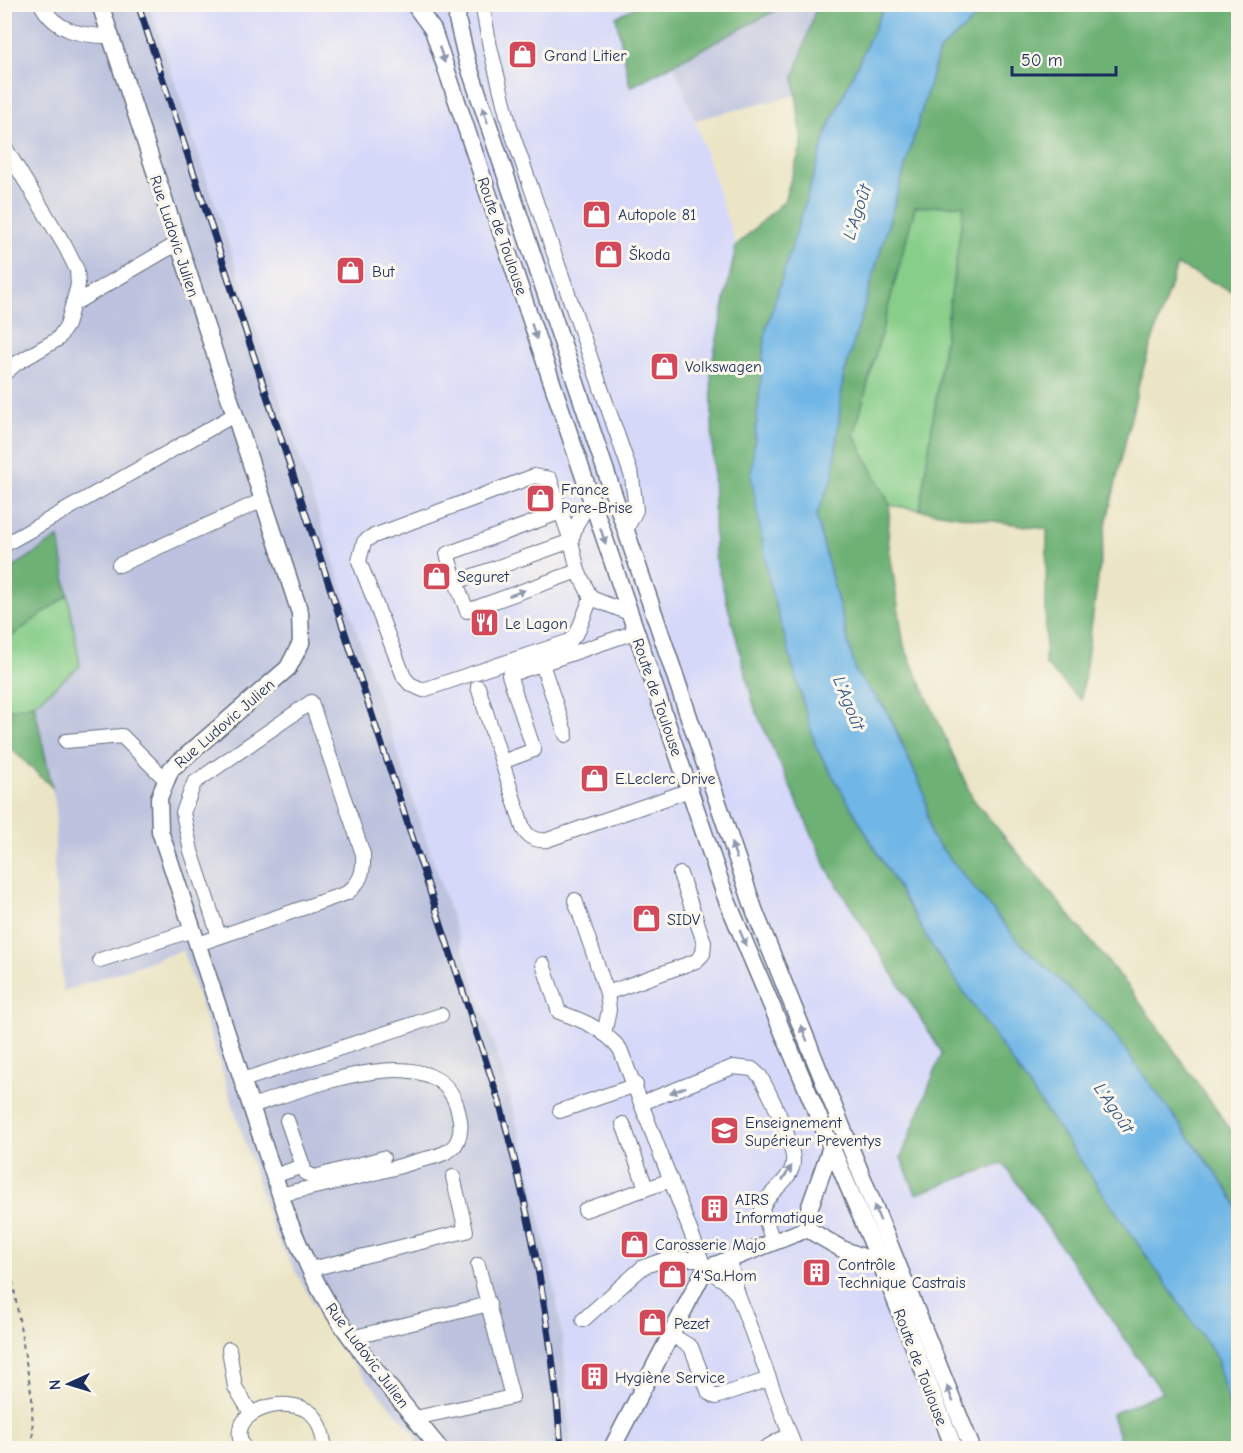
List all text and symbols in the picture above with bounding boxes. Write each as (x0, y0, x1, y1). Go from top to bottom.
shop icon: Grand Litier (507, 39, 539, 71)
scale bar (1012, 39, 1116, 77)
one-way arrow (438, 46, 447, 64)
place label: Grand Litier (544, 47, 627, 65)
text: 50 m (1021, 50, 1063, 71)
one-way arrow (480, 106, 489, 124)
street label: Rue Ludovic Julien (146, 173, 202, 299)
street label: Route de Toulouse (473, 175, 531, 298)
water label: L'Agoût (839, 181, 877, 242)
shop icon: Autopole 81 (581, 198, 613, 230)
place label: Autopole 81 (618, 206, 696, 224)
shop icon: Škoda (592, 238, 624, 270)
place label: Škoda (629, 245, 670, 264)
shop icon: But (335, 255, 367, 287)
place label: But (372, 263, 395, 281)
one-way arrow (530, 322, 540, 340)
shop icon: Volkswagen (648, 350, 680, 382)
place label: Volkswagen (685, 358, 762, 376)
place label: France Pare-Brise (561, 481, 633, 517)
shop icon: France Pare-Brise (524, 482, 556, 514)
one-way arrow (599, 527, 608, 545)
shop icon: Seguret (420, 560, 452, 592)
place label: Seguret (457, 568, 510, 586)
one-way arrow (508, 587, 526, 597)
restaurant icon: Le Lagon (468, 607, 500, 639)
place label: Le Lagon (505, 615, 568, 633)
street label: Route de Toulouse (628, 636, 686, 759)
water label: L'Agoût (828, 673, 869, 735)
street label: Rue Ludovic Julien (171, 675, 278, 772)
shop icon: E.Leclerc Drive (578, 762, 610, 794)
place label: E.Leclerc Drive (615, 770, 715, 788)
one-way arrow (729, 842, 739, 860)
shop icon: SIDV (630, 903, 662, 935)
place label: SIDV (667, 911, 701, 929)
one-way arrow (738, 929, 748, 947)
one-way arrow (799, 1023, 809, 1041)
water label: L'Agoût (1089, 1079, 1139, 1139)
one-way arrow (669, 1085, 687, 1095)
place label: Enseignement Supérieur Preventys (745, 1114, 881, 1150)
school or university icon: Enseignement Supérieur Preventys (708, 1115, 740, 1147)
one-way arrow (782, 1165, 793, 1182)
place label: AIRS Informatique (735, 1191, 823, 1227)
building icon: AIRS Informatique (698, 1192, 730, 1224)
one-way arrow (872, 1204, 882, 1222)
shop icon: Carosserie Majo (618, 1228, 650, 1260)
place label: Carosserie Majo (655, 1236, 766, 1254)
place label: Contrôle Technique Castrais (838, 1256, 966, 1292)
building icon: Contrôle Technique Castrais (801, 1257, 833, 1289)
shop icon: 4'Sa.Hom (656, 1259, 688, 1291)
place label: 4'Sa.Hom (693, 1267, 757, 1285)
street label: Rue Ludovic Julien (322, 1300, 413, 1412)
street label: Route de Toulouse (890, 1306, 951, 1428)
shop icon: Pezet (637, 1307, 669, 1339)
place label: Pezet (674, 1315, 710, 1333)
north arrow (39, 1354, 99, 1414)
building icon: Hygiène Service (578, 1361, 610, 1393)
place label: Hygiène Service (615, 1369, 725, 1387)
text: N (46, 1379, 64, 1391)
one-way arrow (945, 1385, 955, 1403)

